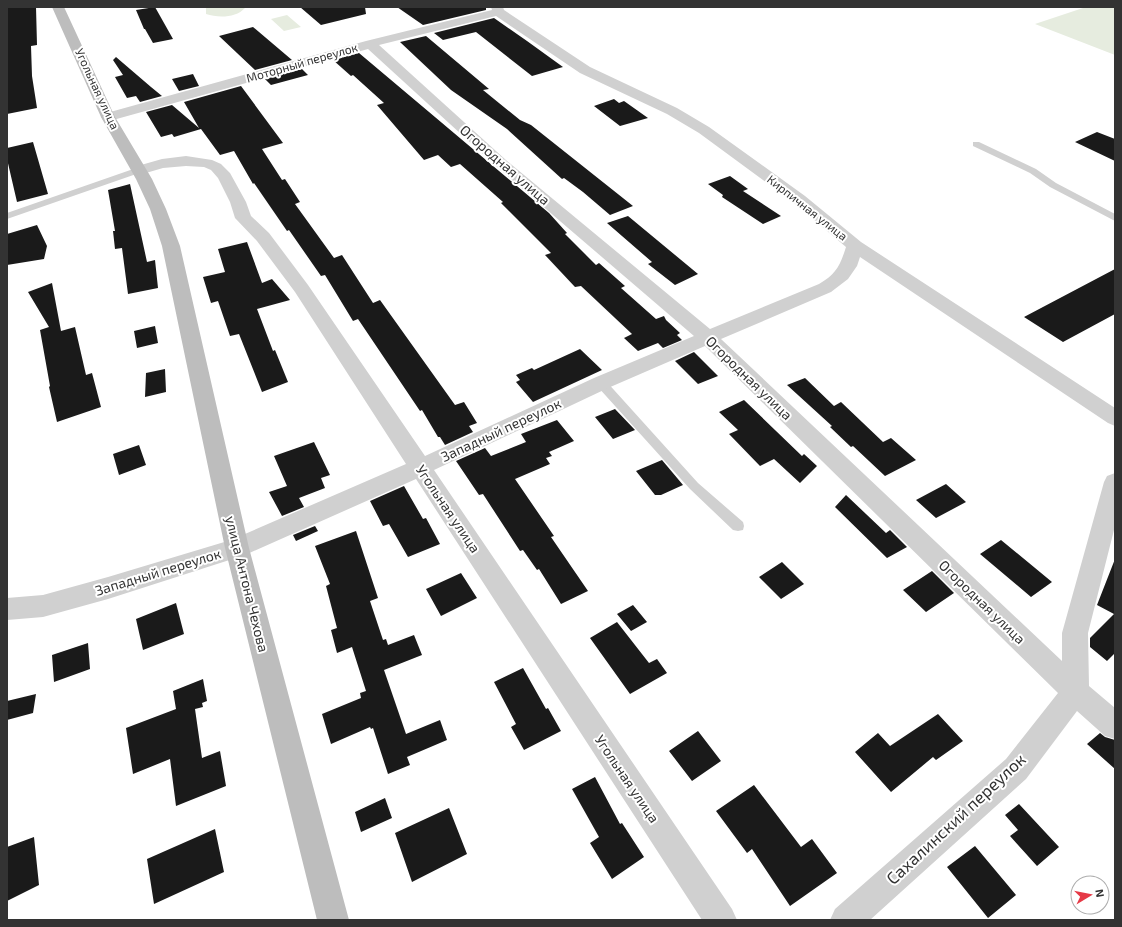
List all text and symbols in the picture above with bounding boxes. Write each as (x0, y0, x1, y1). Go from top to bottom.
street label: Моторный переулок (244, 39, 360, 86)
street label: Угольная улица (72, 46, 123, 132)
street label: Огородная улица (457, 121, 554, 208)
street label: Кирпичная улица (764, 172, 850, 244)
street label: Огородная улица (703, 332, 796, 423)
street label: Западный переулок (438, 394, 564, 465)
street label: Угольная улица (413, 462, 484, 556)
street label: улица Антона Чехова (222, 514, 273, 654)
street label: Западный переулок (93, 544, 223, 599)
street label: Огородная улица (936, 556, 1029, 647)
street label: Угольная улица (592, 732, 663, 826)
street label: Сахалинский переулок (882, 749, 1030, 889)
north arrow (1070, 875, 1110, 915)
text: N (1093, 888, 1107, 898)

